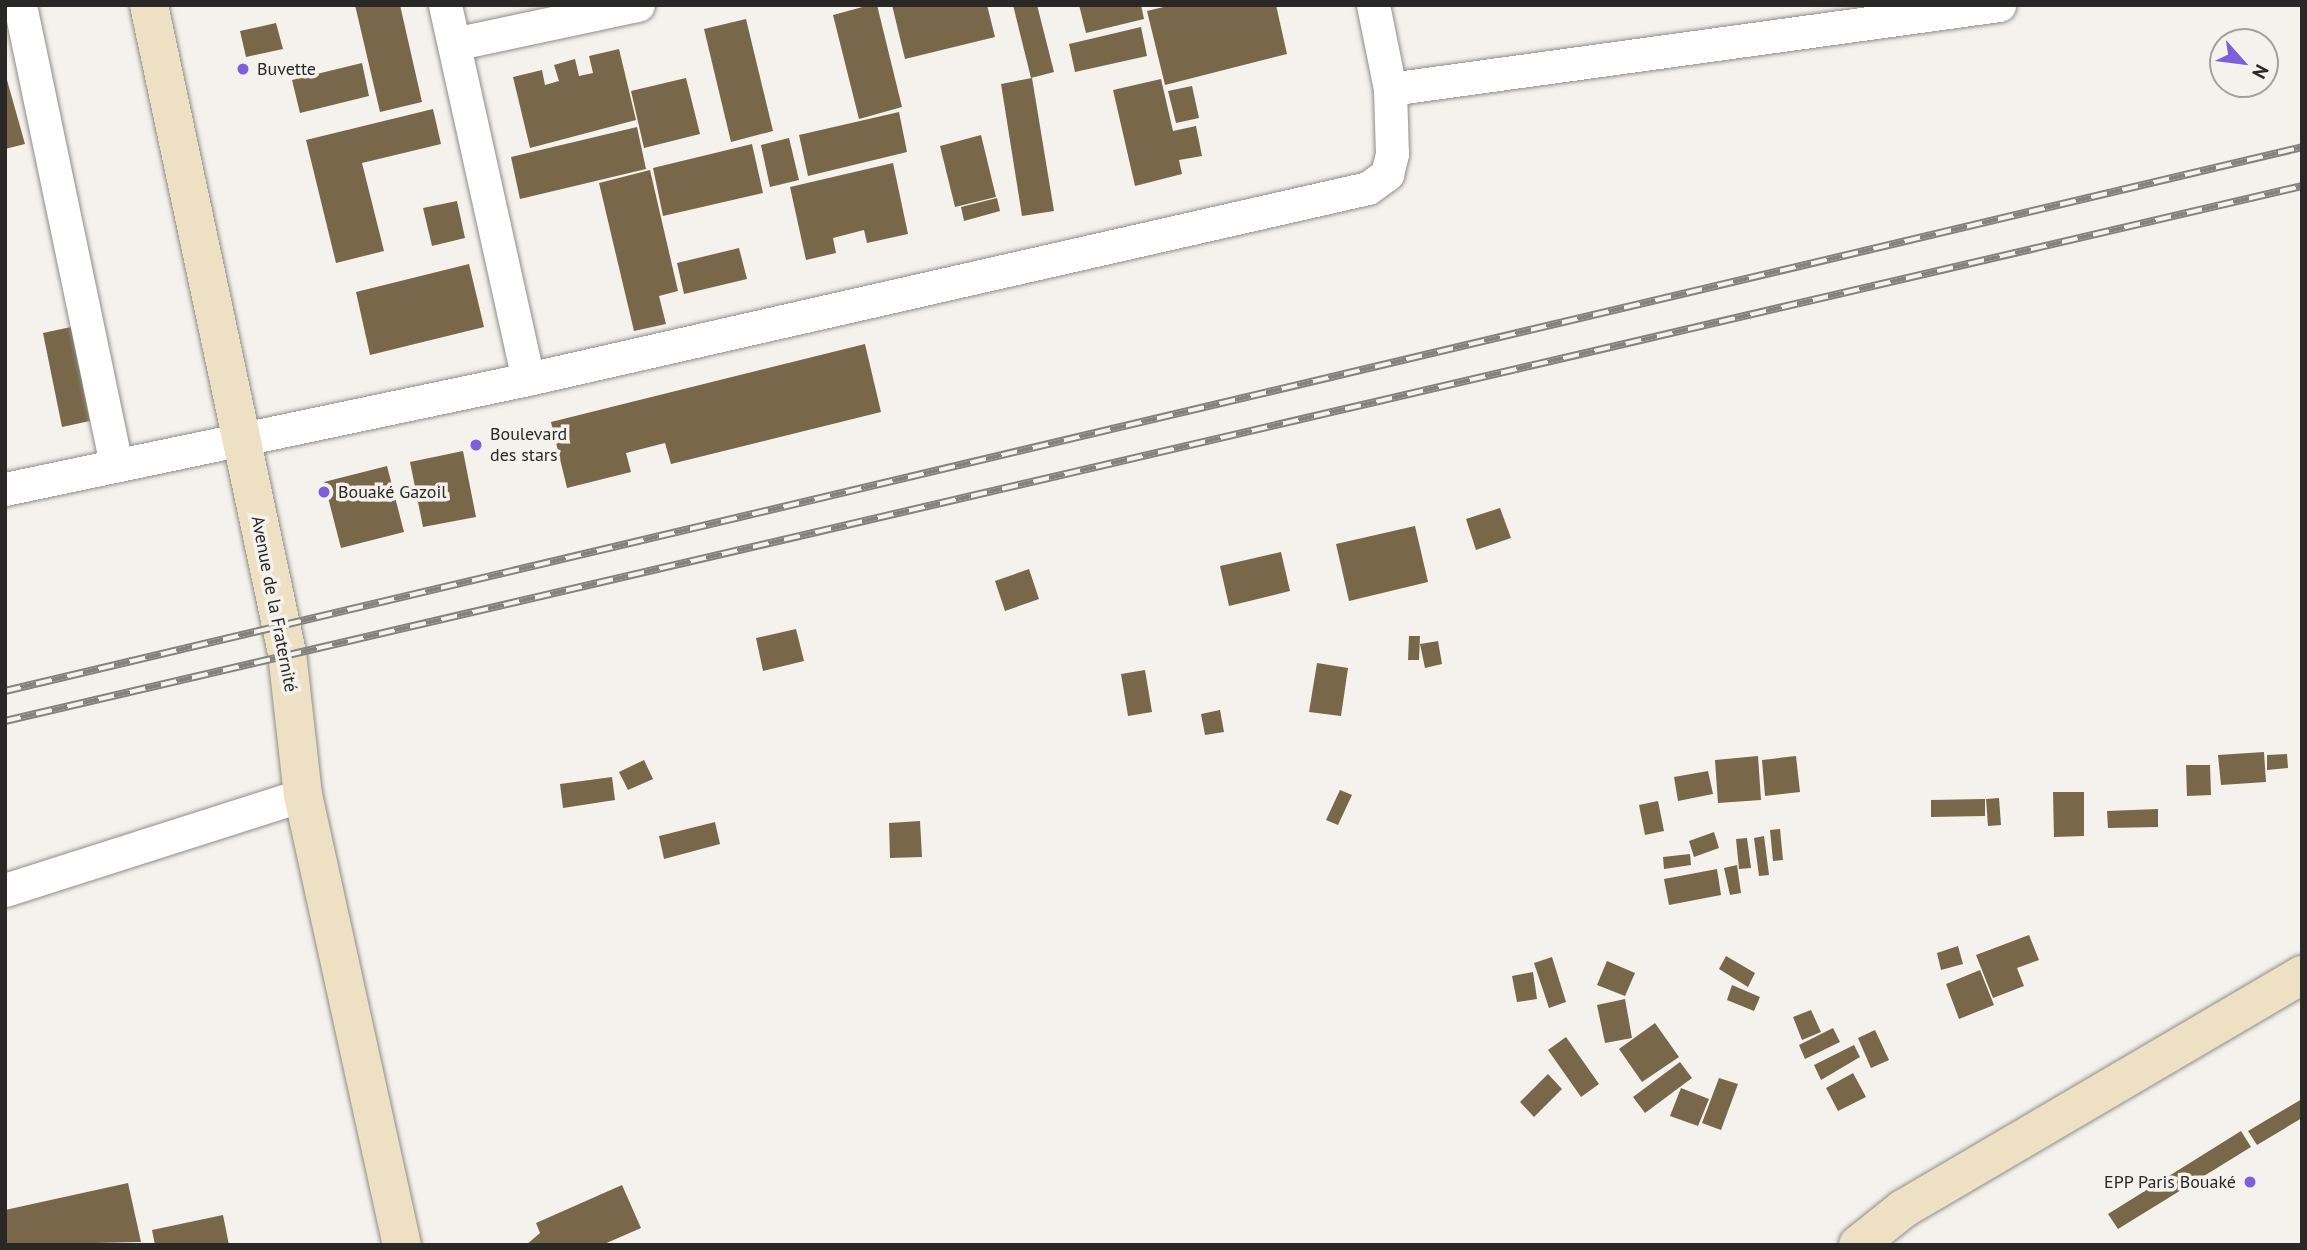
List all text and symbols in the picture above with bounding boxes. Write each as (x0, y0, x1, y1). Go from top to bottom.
north arrow (2209, 28, 2279, 98)
place label: Buvette (257, 58, 316, 80)
marker: Buvette (235, 61, 251, 77)
text: N (2247, 61, 2274, 83)
place label: Boulevard des stars (490, 424, 567, 466)
marker: Boulevard des stars (468, 437, 484, 453)
place label: Bouaké Gazoil (338, 481, 447, 503)
marker: Bouaké Gazoil (316, 484, 332, 500)
street label: Avenue de la Fraternité (246, 514, 302, 694)
place label: EPP Paris Bouaké (2103, 1171, 2236, 1193)
marker: EPP Paris Bouaké (2242, 1174, 2258, 1190)

